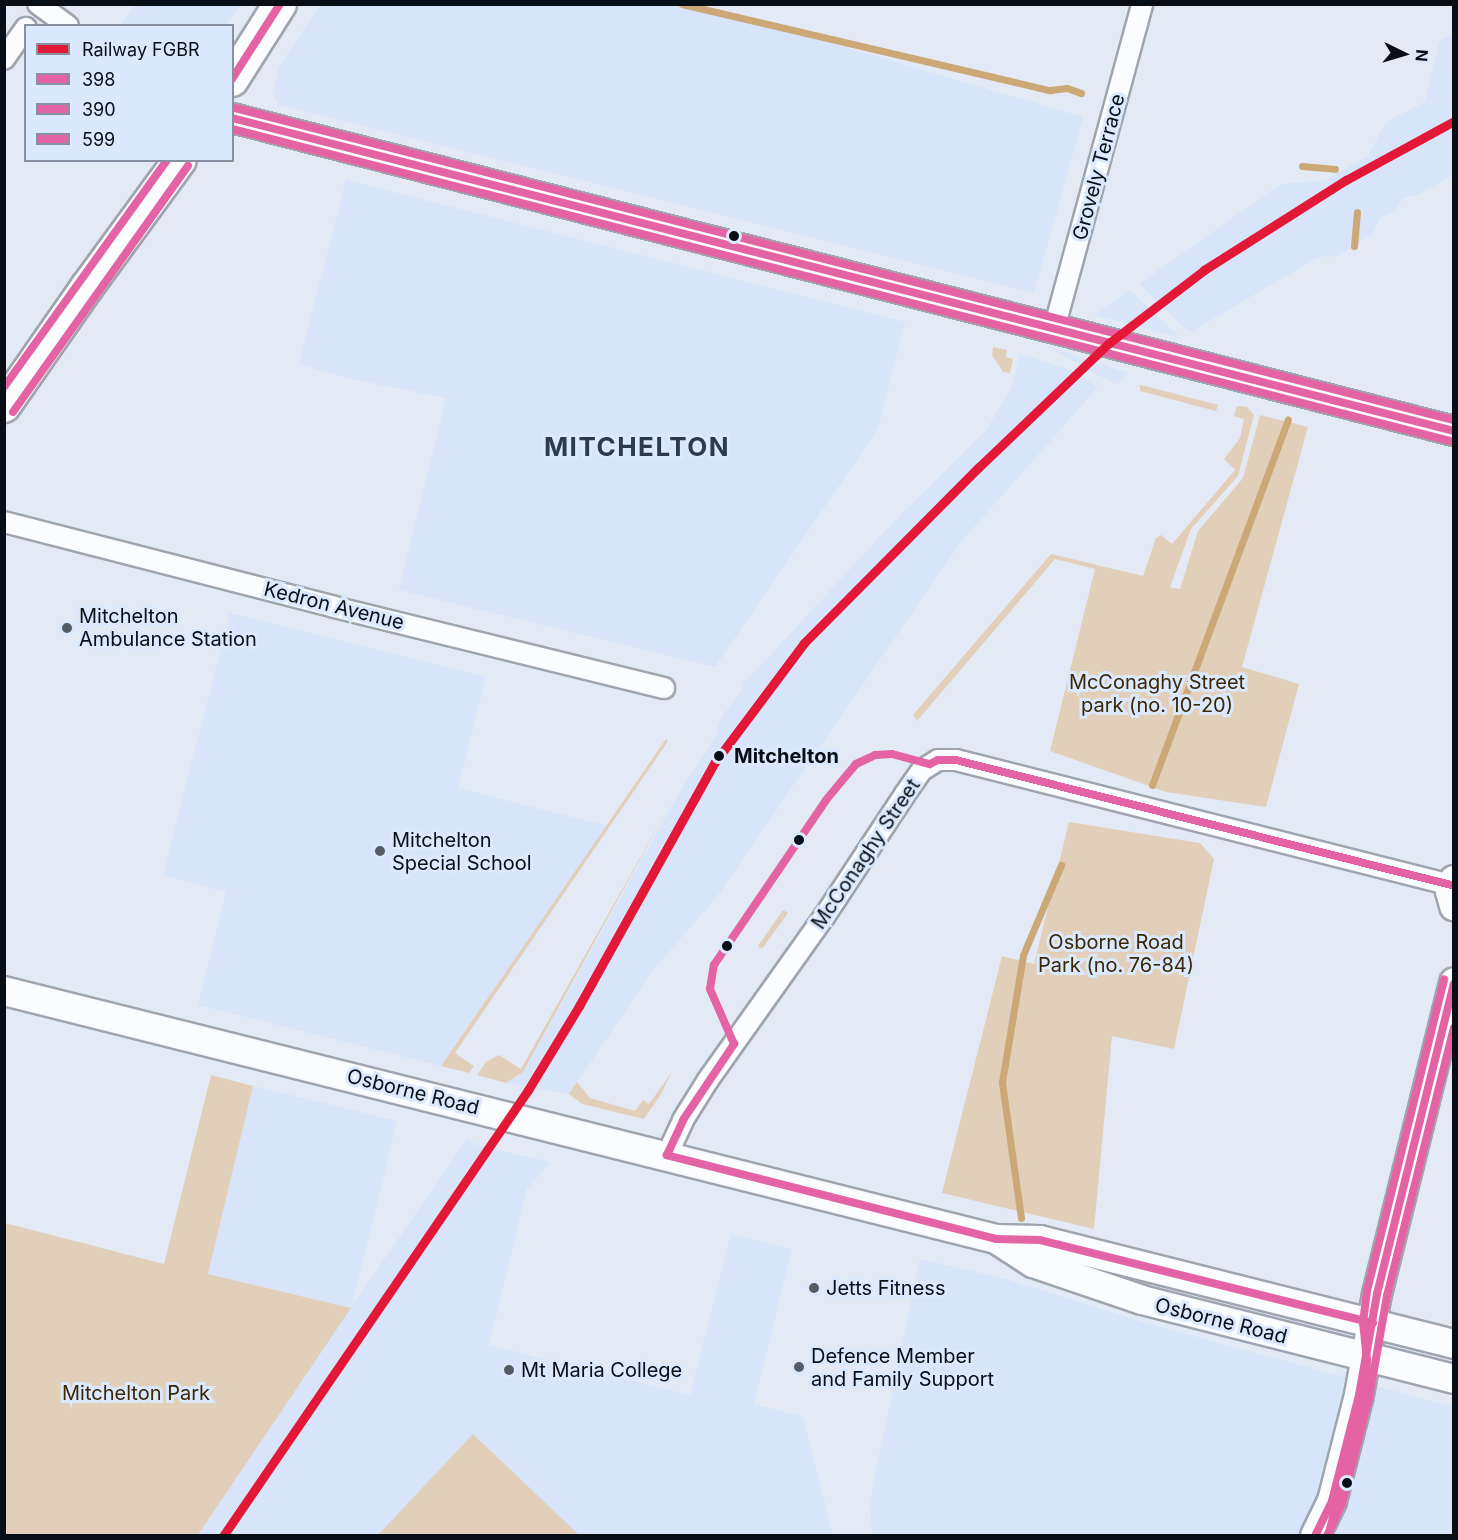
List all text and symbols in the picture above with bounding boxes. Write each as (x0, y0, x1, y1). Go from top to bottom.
legend (24, 24, 234, 162)
north arrow (1374, 24, 1434, 84)
text: Railway FGBR (82, 39, 200, 60)
text: N (1411, 49, 1432, 63)
text: 398 (82, 69, 115, 90)
street label: Grovely Terrace (1068, 91, 1130, 243)
text: 390 (82, 99, 116, 120)
text: 599 (82, 129, 115, 150)
unlabelled marker (728, 230, 740, 242)
district label: MITCHELTON (544, 431, 730, 463)
street label: Kedron Avenue (262, 577, 406, 635)
place label: Mitchelton Ambulance Station (79, 604, 257, 651)
marker: Mitchelton Ambulance Station (60, 621, 74, 635)
park label: McConaghy Street park (no. 10-20) (1069, 671, 1245, 718)
place label: Mitchelton (734, 744, 839, 768)
marker: Mitchelton (709, 746, 729, 766)
street label: McConaghy Street (807, 774, 925, 934)
place label: Mitchelton Special School (392, 828, 532, 875)
unlabelled marker (793, 834, 805, 846)
marker: Mitchelton Special School (373, 844, 387, 858)
park label: Osborne Road Park (no. 76-84) (1038, 930, 1194, 977)
unlabelled marker (721, 940, 733, 952)
street label: Osborne Road (344, 1064, 482, 1120)
place label: Jetts Fitness (826, 1276, 945, 1300)
marker: Jetts Fitness (807, 1281, 821, 1295)
street label: Osborne Road (1152, 1293, 1290, 1349)
place label: Defence Member and Family Support (811, 1344, 994, 1391)
place label: Mt Maria College (521, 1358, 682, 1382)
marker: Defence Member and Family Support (792, 1360, 806, 1374)
marker: Mt Maria College (502, 1363, 516, 1377)
park label: Mitchelton Park (62, 1381, 210, 1405)
unlabelled marker (1341, 1477, 1353, 1489)

